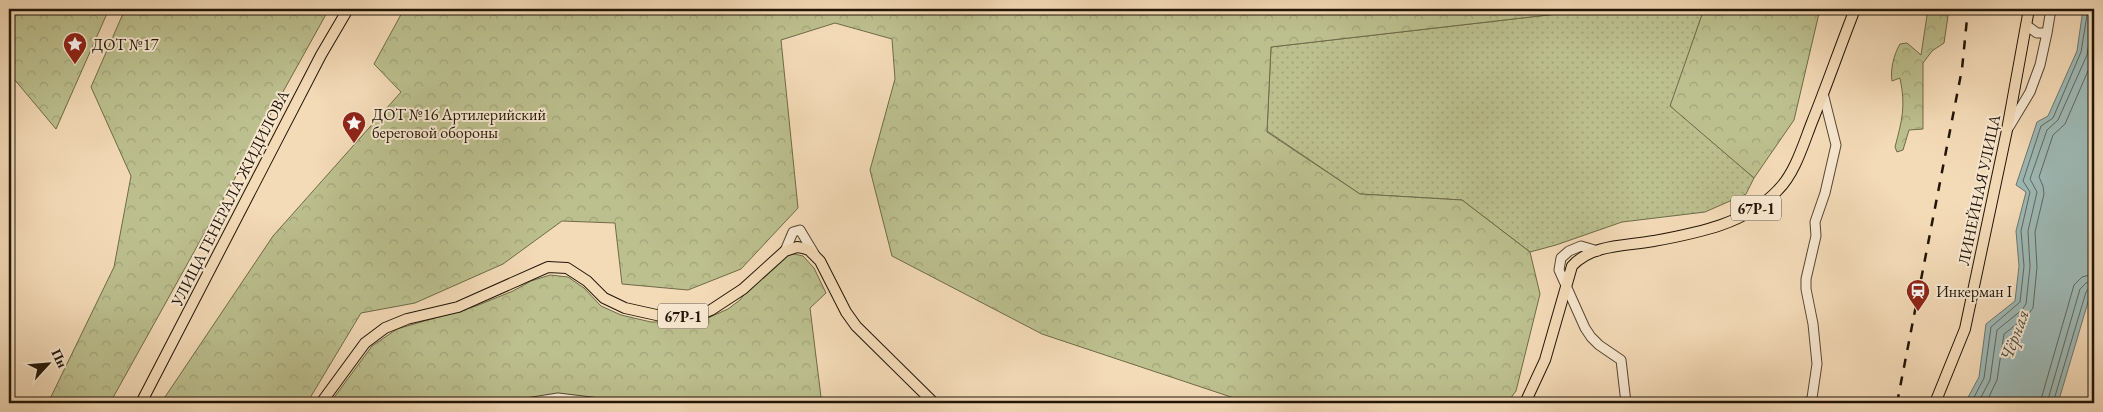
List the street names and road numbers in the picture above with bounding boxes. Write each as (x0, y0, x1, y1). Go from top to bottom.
street label: УЛИЦА ГЕНЕРАЛА ЖИДИЛОВА (166, 85, 294, 311)
street label: ЛИНЕЙНАЯ УЛИЦА (1953, 112, 2005, 267)
road number: 67Р-1 (1731, 196, 1781, 220)
road number: 67Р-1 (658, 304, 708, 328)

